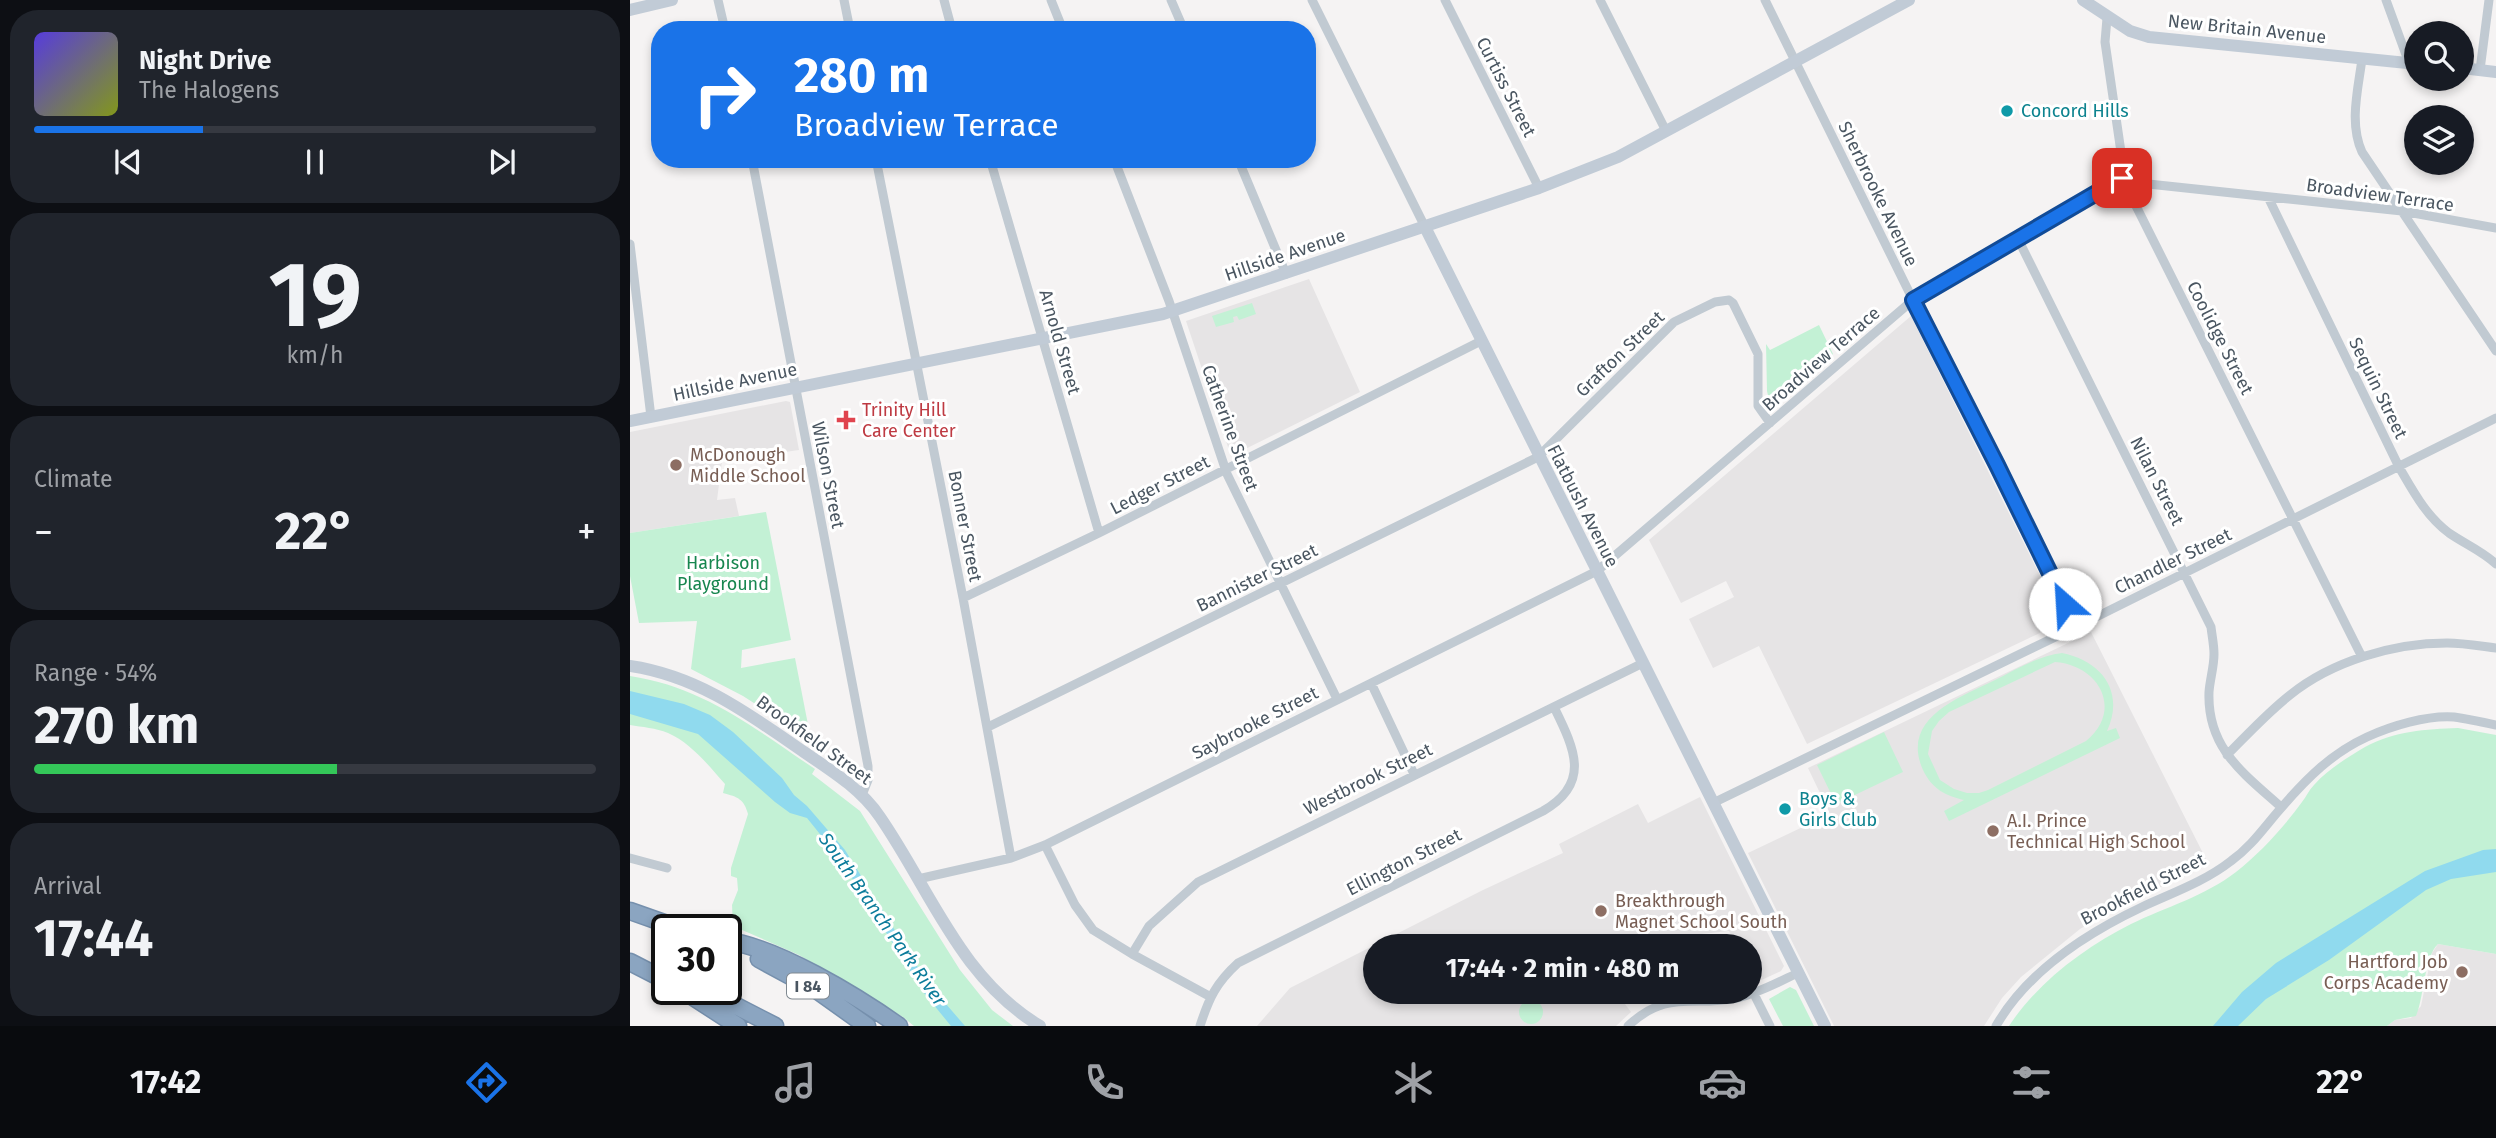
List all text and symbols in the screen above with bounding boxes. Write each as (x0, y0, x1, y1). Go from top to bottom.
street label: New Britain Avenue (2167, 10, 2327, 48)
map controls (2404, 21, 2474, 175)
button: search (2404, 21, 2474, 91)
street label: Curtiss Street (1471, 33, 1541, 141)
text: Night Drive (139, 45, 271, 76)
text: 280 m (794, 46, 930, 105)
icon: right (679, 49, 770, 140)
text: The Halogens (139, 76, 279, 104)
place label: Concord Hills (2021, 100, 2129, 122)
marker: Concord Hills (1999, 103, 2015, 119)
button: layers (2404, 105, 2474, 175)
text: Broadview Terrace (794, 106, 1059, 144)
street label: Sherbrooke Avenue (1833, 118, 1923, 270)
icon: previous (109, 143, 147, 181)
icon: pause (296, 143, 334, 181)
icon: next (483, 143, 521, 181)
pin (2092, 148, 2152, 208)
icon: arrive (2103, 159, 2141, 197)
street label: Broadview Terrace (2305, 174, 2455, 216)
street label: Hillside Avenue (1222, 224, 1348, 286)
text: 19 (268, 241, 362, 350)
street label: Coolidge Street (2182, 278, 2258, 399)
street label: Arnold Street (1035, 287, 1086, 397)
street label: Broadview Terrace (1758, 302, 1884, 416)
street label: Grafton Street (1571, 306, 1669, 402)
street label: Sequin Street (2344, 334, 2412, 443)
text: km/h (287, 341, 343, 369)
street label: Hillside Avenue (671, 358, 799, 406)
street label: Catherine Street (1197, 362, 1263, 494)
place label: Trinity Hill Care Center (862, 399, 956, 442)
marker: Trinity Hill Care Center (836, 410, 856, 430)
street label: Wilson Street (807, 420, 849, 531)
street label: Nilan Street (2125, 433, 2189, 529)
street label: Flatbush Avenue (1543, 441, 1623, 571)
place label: McDonough Middle School (690, 444, 806, 487)
street label: Ledger Street (1107, 450, 1214, 519)
marker: McDonough Middle School (668, 457, 684, 473)
text: Climate (34, 465, 113, 493)
street label: Bonner Street (943, 468, 987, 584)
text: 22° (275, 500, 355, 563)
text: − (34, 509, 53, 555)
text: + (577, 509, 596, 555)
street label: Chandler Street (2111, 523, 2235, 599)
street label: Bannister Street (1193, 539, 1322, 617)
park label: Harbison Playground (677, 552, 769, 595)
position arrow (2028, 567, 2102, 641)
text: Range · 54% (34, 659, 157, 687)
street label: Saybrooke Street (1188, 681, 1322, 764)
street label: Brookfield Street (752, 691, 876, 790)
text: 270 km (34, 694, 200, 757)
street label: Westbrook Street (1300, 738, 1436, 820)
place label: Boys & Girls Club (1799, 788, 1877, 831)
marker: Boys & Girls Club (1777, 801, 1793, 817)
place label: A.I. Prince Technical High School (2007, 810, 2185, 853)
street label: Ellington Street (1343, 823, 1466, 900)
marker: A.I. Prince Technical High School (1985, 823, 2001, 839)
water label: South Branch Park River (813, 827, 952, 1011)
street label: Brookfield Street (2077, 848, 2210, 930)
text: Arrival (34, 872, 101, 900)
place label: Breakthrough Magnet School South (1615, 890, 1787, 933)
marker: Breakthrough Magnet School South (1593, 903, 1609, 919)
text: 17:44 (34, 907, 153, 970)
speed limit sign: 30 (651, 914, 742, 1005)
place label: Hartford Job Corps Academy (2324, 951, 2448, 994)
text: 17:44 · 2 min · 480 m (1446, 953, 1679, 984)
marker: Hartford Job Corps Academy (2454, 964, 2470, 980)
road number: I 84 (787, 974, 829, 998)
icon: directions (462, 1058, 511, 1107)
icon: music (771, 1058, 820, 1107)
icon: phone (1080, 1058, 1129, 1107)
icon: climate (1389, 1058, 1438, 1107)
icon: car (1698, 1058, 1747, 1107)
icon: filters (2007, 1058, 2056, 1107)
text: 17:42 (130, 1063, 201, 1101)
text: 22° (2316, 1063, 2366, 1101)

